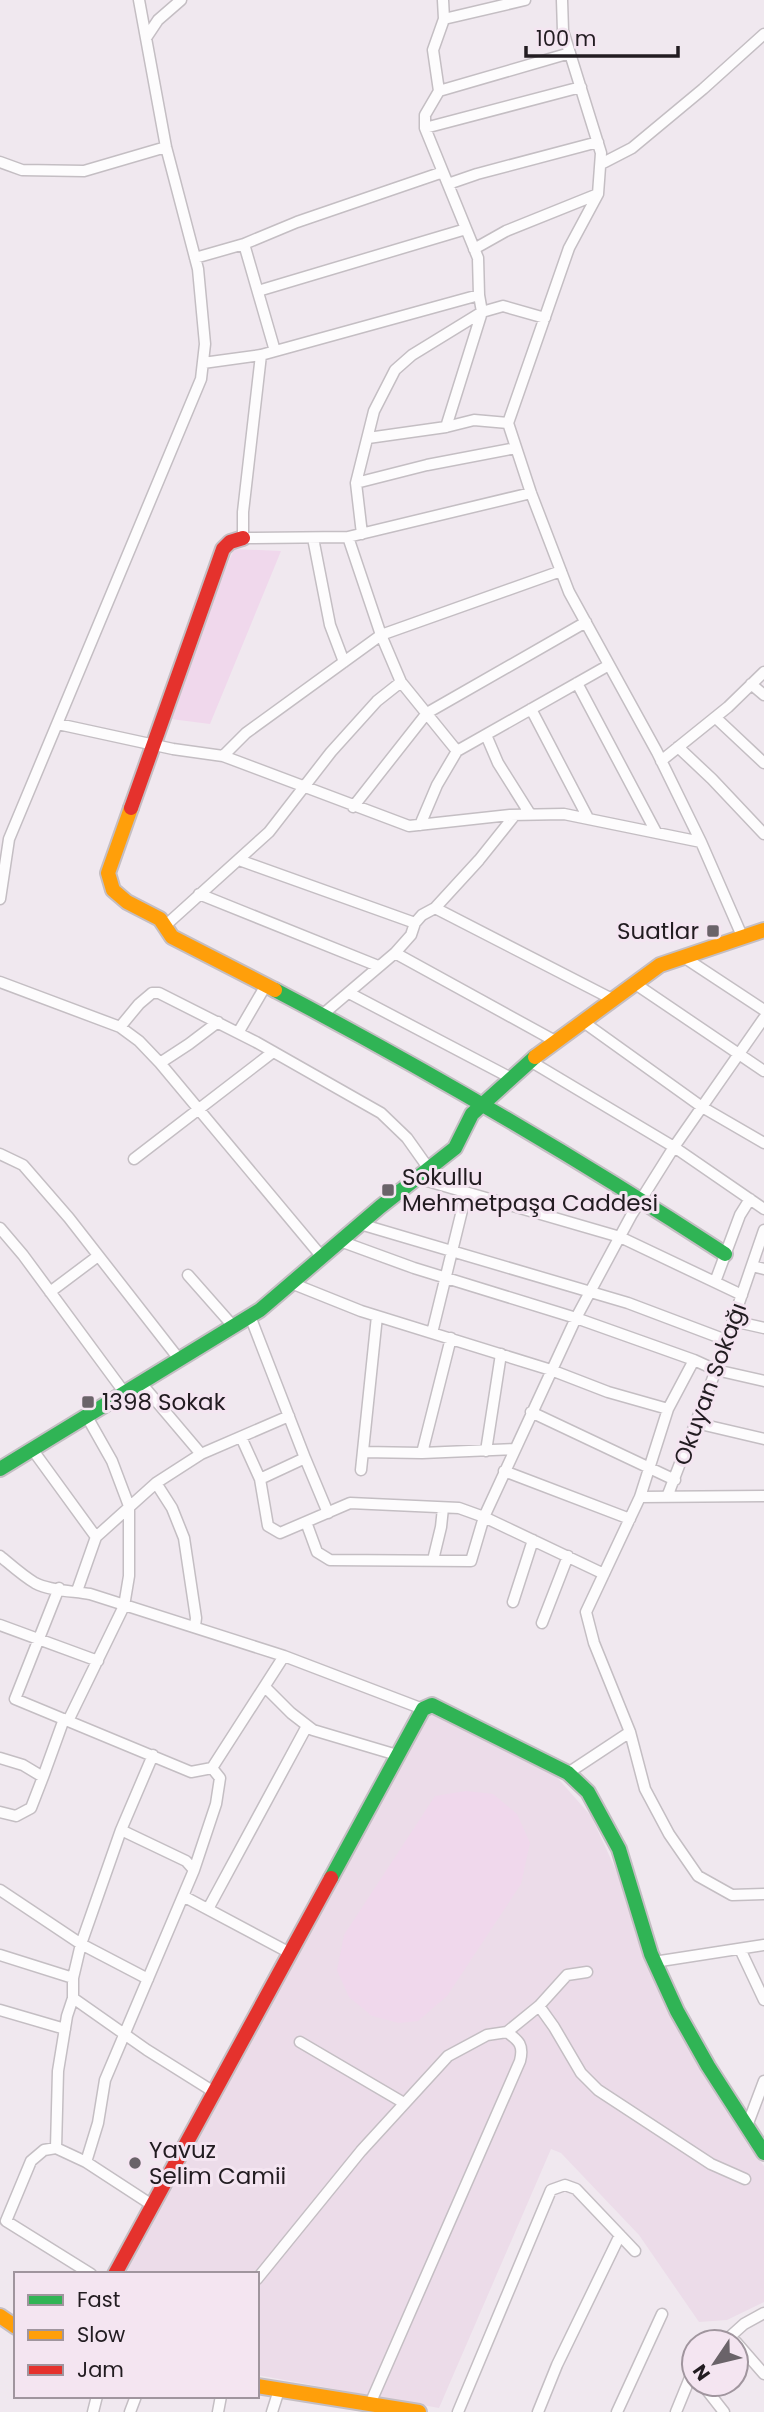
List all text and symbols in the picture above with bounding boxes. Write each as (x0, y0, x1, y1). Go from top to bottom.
scale bar (526, 14, 678, 58)
text: 100 m (536, 24, 596, 53)
place label: Suatlar (617, 915, 699, 947)
marker: Suatlar (705, 923, 721, 939)
place label: Sokullu Mehmetpaşa Caddesi (402, 1161, 658, 1219)
marker: Sokullu Mehmetpaşa Caddesi (380, 1182, 396, 1198)
street label: Okuyan Sokağı (666, 1298, 754, 1470)
place label: 1398 Sokak (102, 1386, 226, 1418)
marker: 1398 Sokak (80, 1394, 96, 1410)
place label: Yavuz Selim Camii (149, 2134, 286, 2192)
marker: Yavuz Selim Camii (127, 2155, 143, 2171)
legend (14, 2272, 259, 2398)
text: Fast (77, 2285, 120, 2314)
text: Slow (77, 2320, 125, 2349)
north arrow (680, 2328, 750, 2398)
text: Jam (77, 2355, 124, 2384)
text: N (686, 2359, 717, 2386)

